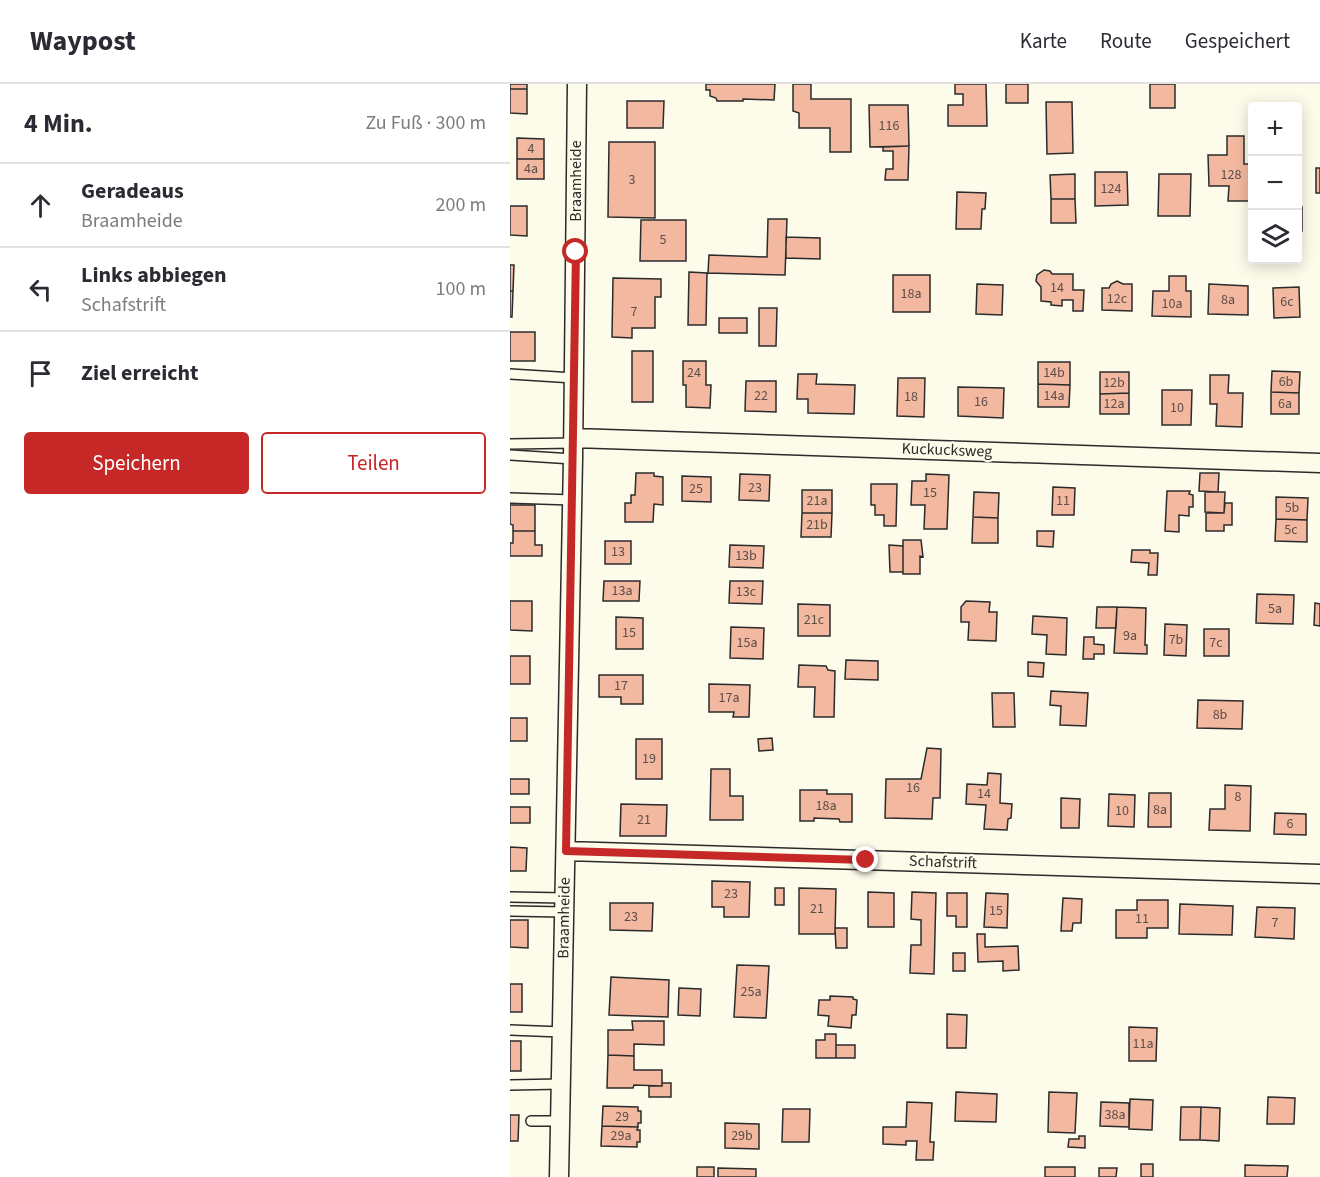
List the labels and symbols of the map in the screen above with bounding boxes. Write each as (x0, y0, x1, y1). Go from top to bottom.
house number: 116 (879, 116, 899, 136)
house number: 4 (528, 139, 535, 159)
street label: Braamheide (565, 140, 587, 222)
house number: 4a (524, 159, 538, 179)
house number: 128 (1221, 165, 1241, 185)
house number: 3 (629, 170, 636, 190)
house number: 124 (1101, 179, 1121, 199)
house number: 5 (660, 230, 667, 250)
route start (562, 238, 588, 264)
house number: 14 (1050, 278, 1064, 298)
house number: 18a (901, 284, 921, 304)
house number: 12c (1107, 289, 1128, 309)
house number: 8a (1221, 290, 1235, 310)
house number: 6c (1280, 292, 1294, 312)
house number: 10a (1162, 294, 1182, 314)
house number: 7 (631, 302, 638, 322)
house number: 24 (687, 363, 701, 383)
house number: 14b (1043, 363, 1065, 383)
house number: 6b (1279, 372, 1294, 392)
house number: 12b (1103, 373, 1125, 393)
house number: 22 (754, 386, 768, 406)
house number: 14a (1044, 386, 1064, 406)
house number: 18 (904, 387, 918, 407)
house number: 16 (974, 392, 988, 412)
house number: 12a (1104, 394, 1124, 414)
house number: 6a (1278, 394, 1292, 414)
house number: 10 (1170, 398, 1184, 418)
street label: Kuckucksweg (901, 437, 993, 463)
house number: 23 (748, 478, 762, 498)
house number: 25 (689, 479, 703, 499)
house number: 15 (923, 483, 937, 503)
house number: 21a (807, 491, 827, 511)
house number: 11 (1056, 491, 1070, 511)
house number: 5b (1285, 498, 1300, 518)
house number: 21b (806, 515, 828, 535)
house number: 5c (1284, 520, 1298, 540)
house number: 13 (611, 542, 625, 562)
house number: 13b (735, 546, 757, 566)
house number: 13a (612, 581, 632, 601)
house number: 13c (736, 582, 757, 602)
house number: 5a (1268, 599, 1282, 619)
house number: 21c (804, 610, 825, 630)
house number: 15 (622, 623, 636, 643)
house number: 9a (1123, 626, 1137, 646)
house number: 7b (1169, 630, 1184, 650)
house number: 15a (737, 633, 757, 653)
house number: 7c (1209, 633, 1223, 653)
house number: 17 (614, 676, 628, 696)
house number: 17a (719, 688, 739, 708)
house number: 8b (1213, 705, 1228, 725)
house number: 19 (642, 749, 656, 769)
house number: 16 (906, 778, 920, 798)
house number: 14 (977, 784, 991, 804)
house number: 8 (1235, 787, 1242, 807)
house number: 18a (816, 796, 836, 816)
house number: 8a (1153, 800, 1167, 820)
house number: 10 (1115, 801, 1129, 821)
house number: 21 (637, 810, 651, 830)
house number: 6 (1287, 814, 1294, 834)
route end (852, 846, 878, 872)
street label: Schafstrift (909, 850, 978, 874)
street label: Braamheide (552, 877, 576, 959)
house number: 23 (724, 884, 738, 904)
house number: 21 (810, 899, 824, 919)
house number: 15 (989, 901, 1003, 921)
house number: 23 (624, 907, 638, 927)
house number: 11 (1135, 909, 1149, 929)
house number: 7 (1272, 913, 1279, 933)
house number: 25a (741, 982, 761, 1002)
house number: 11a (1133, 1034, 1153, 1054)
house number: 38a (1105, 1105, 1125, 1125)
house number: 29 (615, 1107, 629, 1127)
house number: 29a (611, 1126, 631, 1146)
house number: 29b (731, 1126, 753, 1146)

